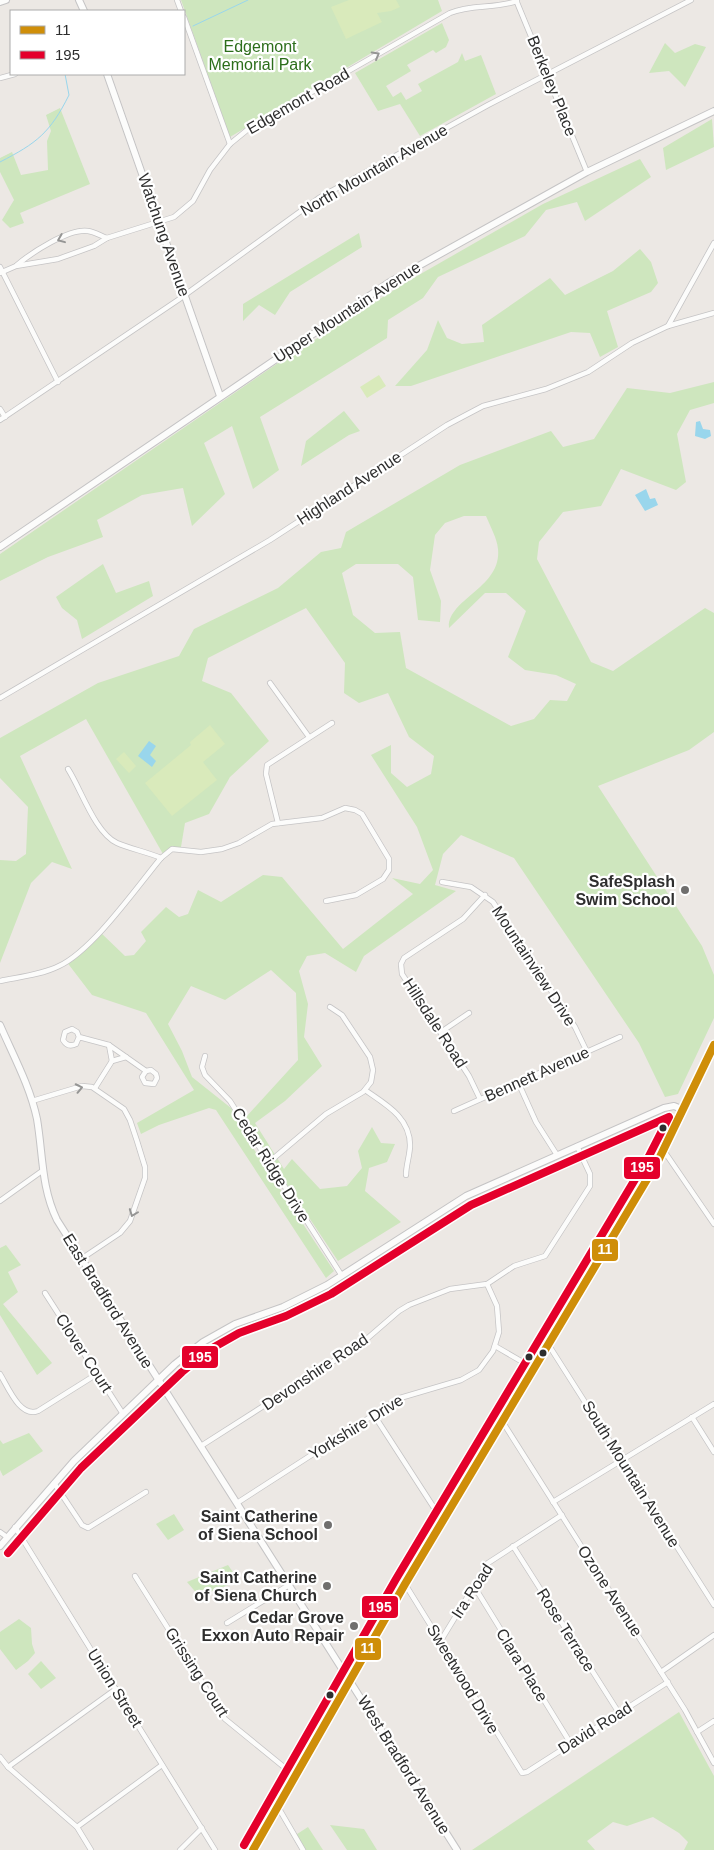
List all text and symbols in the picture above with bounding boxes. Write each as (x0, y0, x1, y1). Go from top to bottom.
legend (10, 10, 185, 75)
text: 11 (55, 21, 71, 38)
street label: Berkeley Place (524, 33, 580, 139)
park label: Edgemont Memorial Park (208, 38, 313, 73)
text: 195 (55, 46, 80, 63)
one-way arrow (371, 52, 380, 62)
street label: Edgemont Road (244, 65, 352, 137)
street label: North Mountain Avenue (297, 121, 451, 219)
street label: Watchung Avenue (135, 171, 193, 299)
one-way arrow (57, 232, 66, 243)
street label: Upper Mountain Avenue (271, 258, 424, 366)
street label: Highland Avenue (294, 448, 404, 528)
place label: SafeSplash Swim School (575, 873, 675, 908)
marker: SafeSplash Swim School (679, 884, 691, 896)
street label: Mountainview Drive (489, 903, 579, 1029)
street label: Hillsdale Road (400, 975, 470, 1071)
street label: Bennett Avenue (482, 1043, 592, 1105)
one-way arrow (74, 1083, 83, 1094)
street label: Cedar Ridge Drive (229, 1105, 313, 1225)
unlabelled marker (658, 1123, 668, 1133)
line badge: 195 (623, 1156, 661, 1180)
text: 195 (630, 1159, 654, 1175)
one-way arrow (129, 1208, 139, 1217)
street label: East Bradford Avenue (60, 1231, 156, 1371)
line badge: 11 (591, 1238, 619, 1262)
text: 11 (598, 1241, 613, 1257)
street label: Clover Court (52, 1311, 116, 1396)
street label: Devonshire Road (259, 1330, 371, 1414)
line badge: 195 (181, 1345, 219, 1369)
unlabelled marker (538, 1348, 548, 1358)
text: 195 (188, 1349, 212, 1365)
unlabelled marker (524, 1352, 534, 1362)
street label: Yorkshire Drive (306, 1391, 406, 1463)
street label: South Mountain Avenue (579, 1398, 683, 1551)
place label: Saint Catherine of Siena School (198, 1508, 318, 1543)
marker: Saint Catherine of Siena School (322, 1519, 334, 1531)
street label: Ozone Avenue (574, 1542, 646, 1640)
street label: Ira Road (448, 1561, 496, 1621)
place label: Saint Catherine of Siena Church (194, 1569, 317, 1604)
marker: Saint Catherine of Siena Church (321, 1580, 333, 1592)
street label: Rose Terrace (534, 1585, 598, 1675)
line badge: 195 (361, 1595, 399, 1619)
text: 195 (368, 1599, 392, 1615)
place label: Cedar Grove Exxon Auto Repair (201, 1609, 344, 1644)
marker: Cedar Grove Exxon Auto Repair (348, 1620, 360, 1632)
street label: Sweetwood Drive (424, 1621, 502, 1737)
street label: Grissing Court (162, 1624, 232, 1720)
street label: Clara Place (493, 1625, 551, 1705)
line badge: 11 (354, 1637, 382, 1661)
text: 11 (361, 1640, 376, 1656)
street label: Union Street (84, 1646, 146, 1731)
unlabelled marker (325, 1690, 335, 1700)
street label: West Bradford Avenue (355, 1693, 454, 1837)
street label: David Road (555, 1699, 635, 1757)

